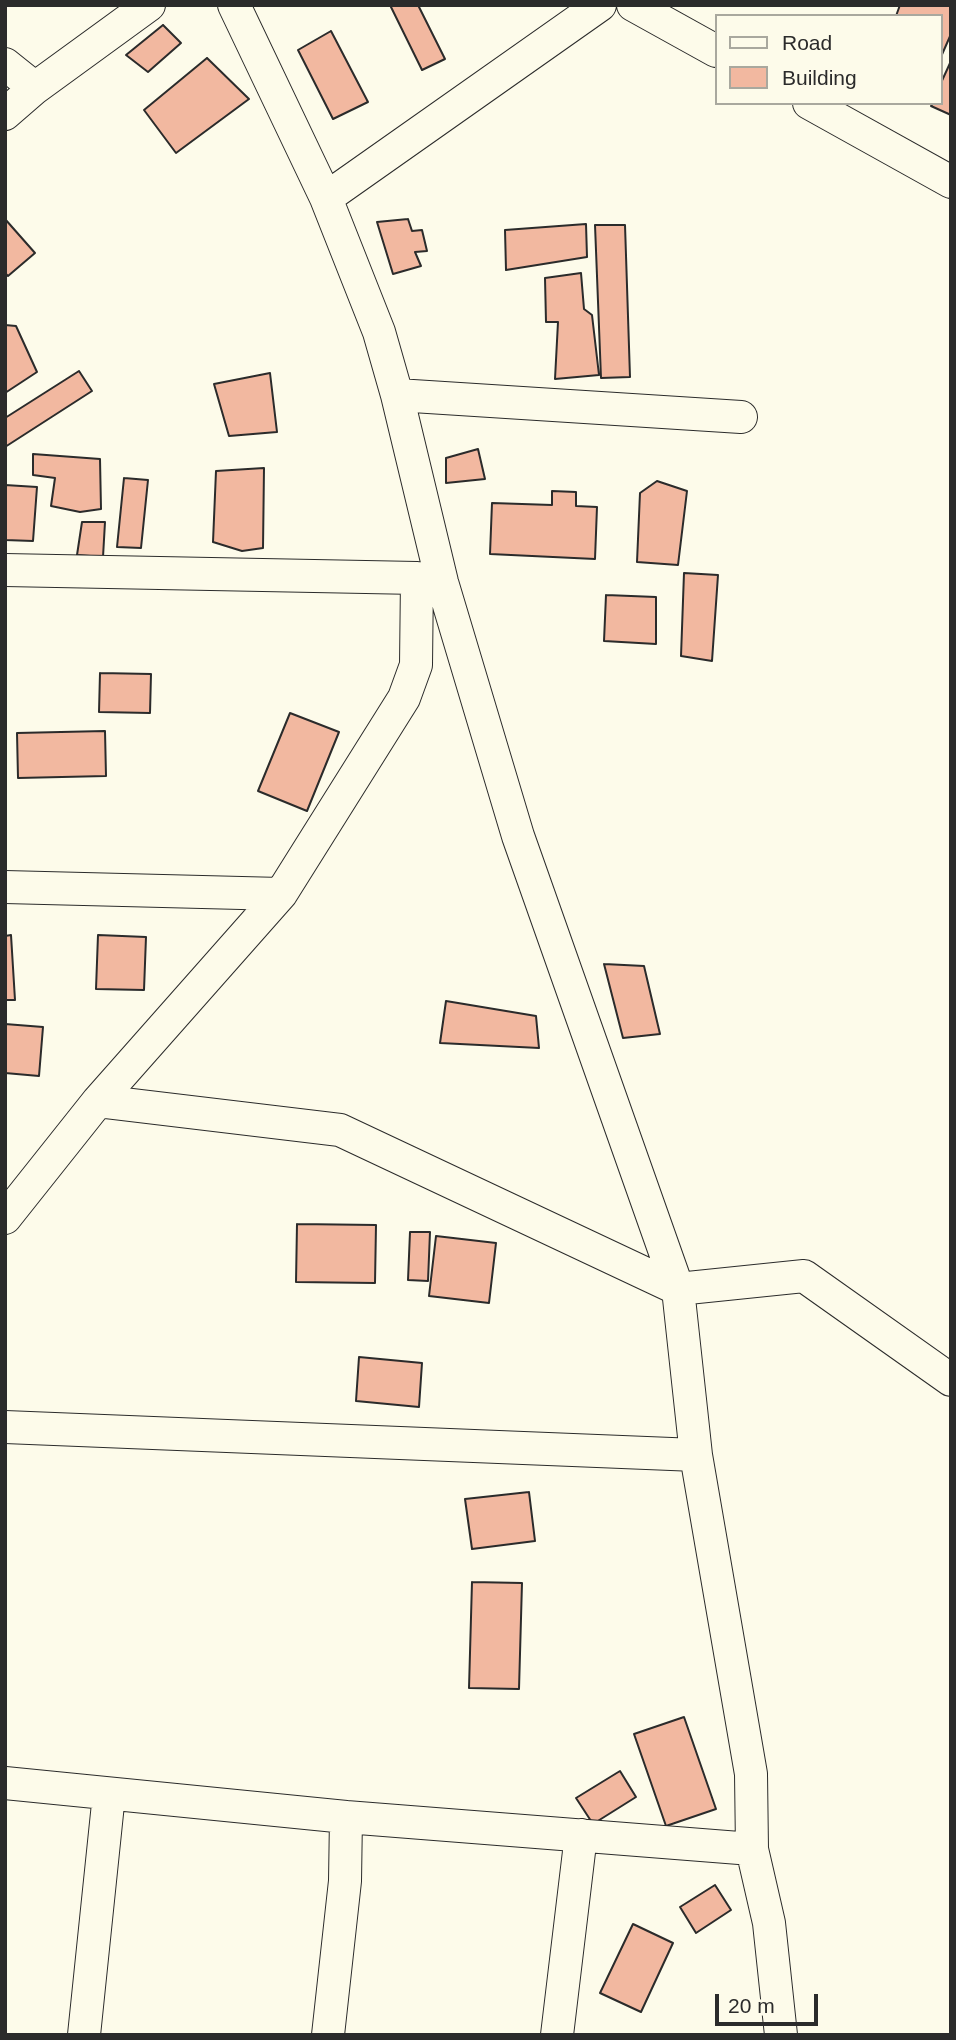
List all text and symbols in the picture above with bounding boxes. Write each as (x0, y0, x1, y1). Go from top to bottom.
legend (715, 14, 942, 105)
text: Road (782, 31, 832, 54)
text: Building (782, 66, 857, 89)
scale bar (718, 1980, 821, 2024)
text: 20 m (728, 1994, 775, 2017)

